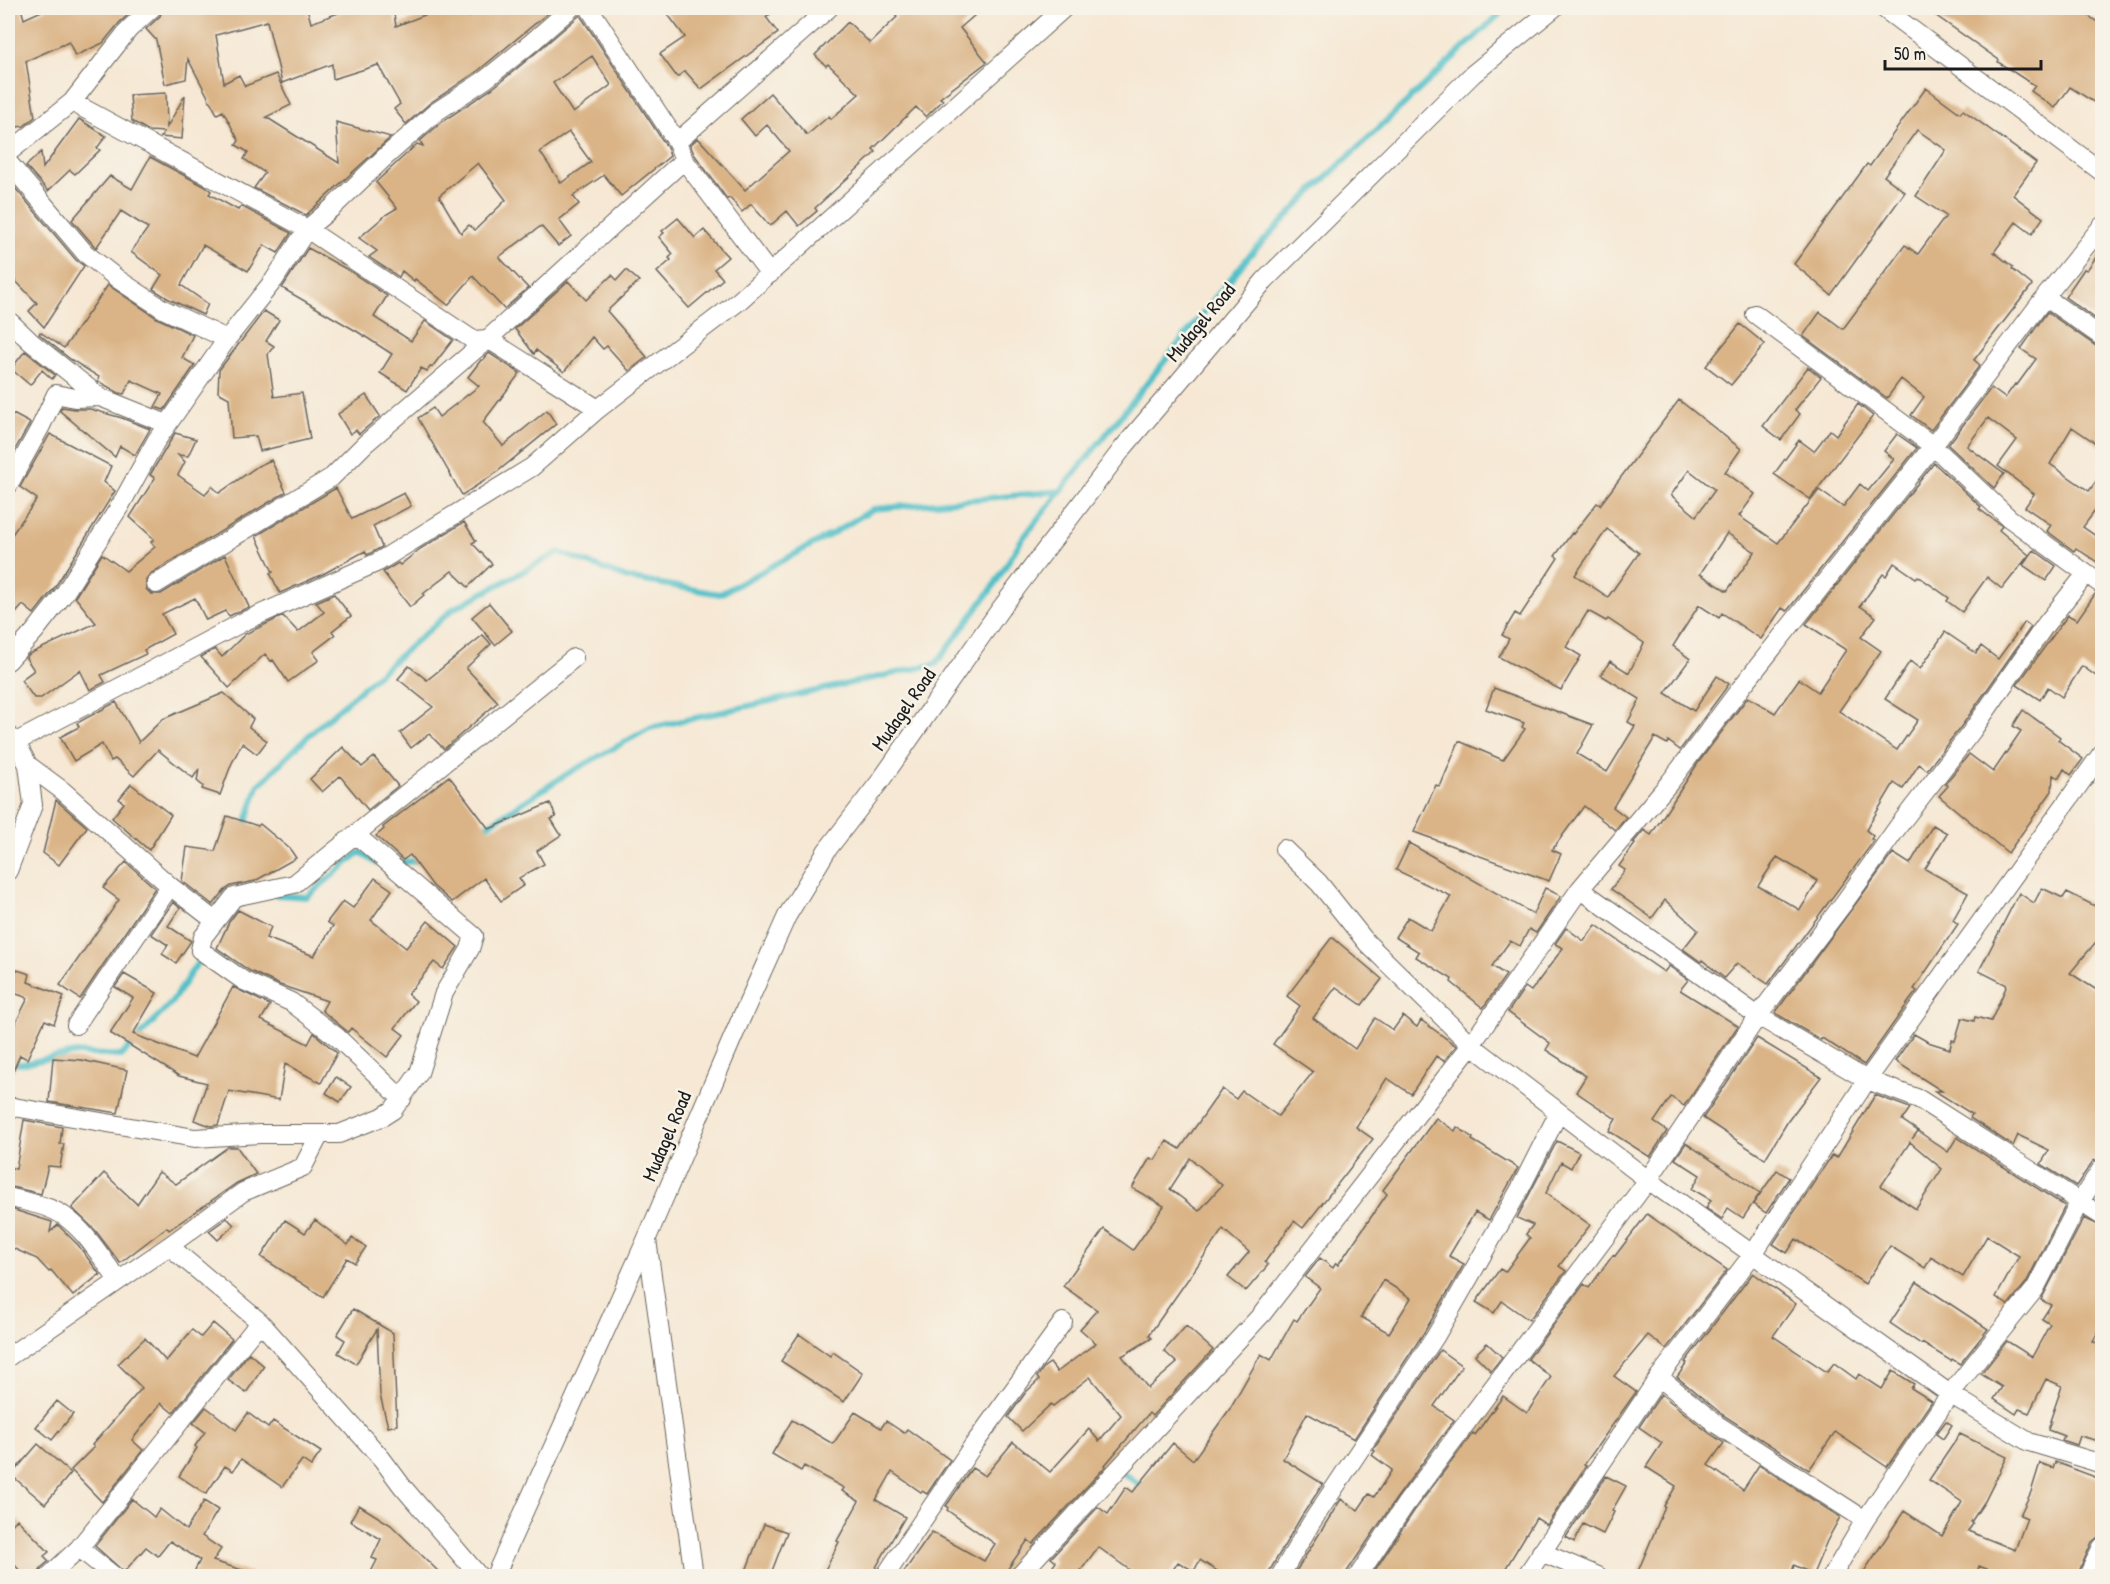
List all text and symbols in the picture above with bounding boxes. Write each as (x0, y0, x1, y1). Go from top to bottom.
scale bar (1885, 33, 2041, 71)
text: 50 m (1894, 41, 1926, 66)
street label: Mudagel Road (1159, 277, 1241, 367)
street label: Mudagel Road (865, 662, 941, 756)
street label: Mudagel Road (635, 1087, 697, 1185)

